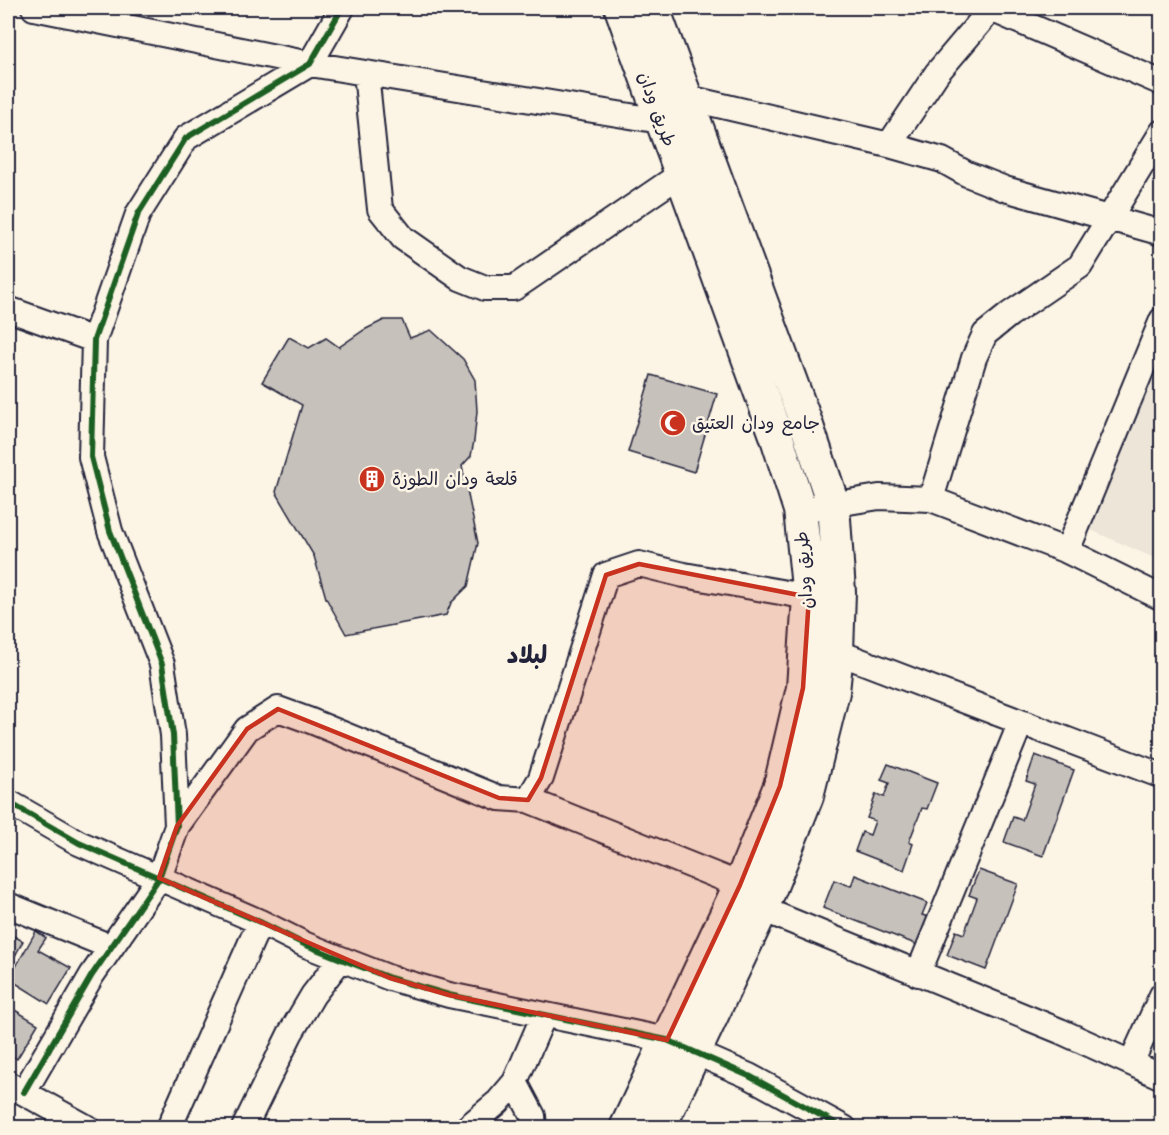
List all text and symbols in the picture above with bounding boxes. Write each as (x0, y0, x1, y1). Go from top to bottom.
street label: طريق ودان (629, 68, 683, 151)
mosque icon: جامع ودان العتيق (658, 408, 688, 438)
place label: جامع ودان العتيق (692, 410, 820, 439)
building icon: قلعة ودان الطوزة (357, 464, 387, 494)
place label: قلعة ودان الطوزة (392, 466, 518, 495)
street label: طريق ودان (788, 530, 823, 610)
district label: لبلاد (507, 637, 547, 676)

